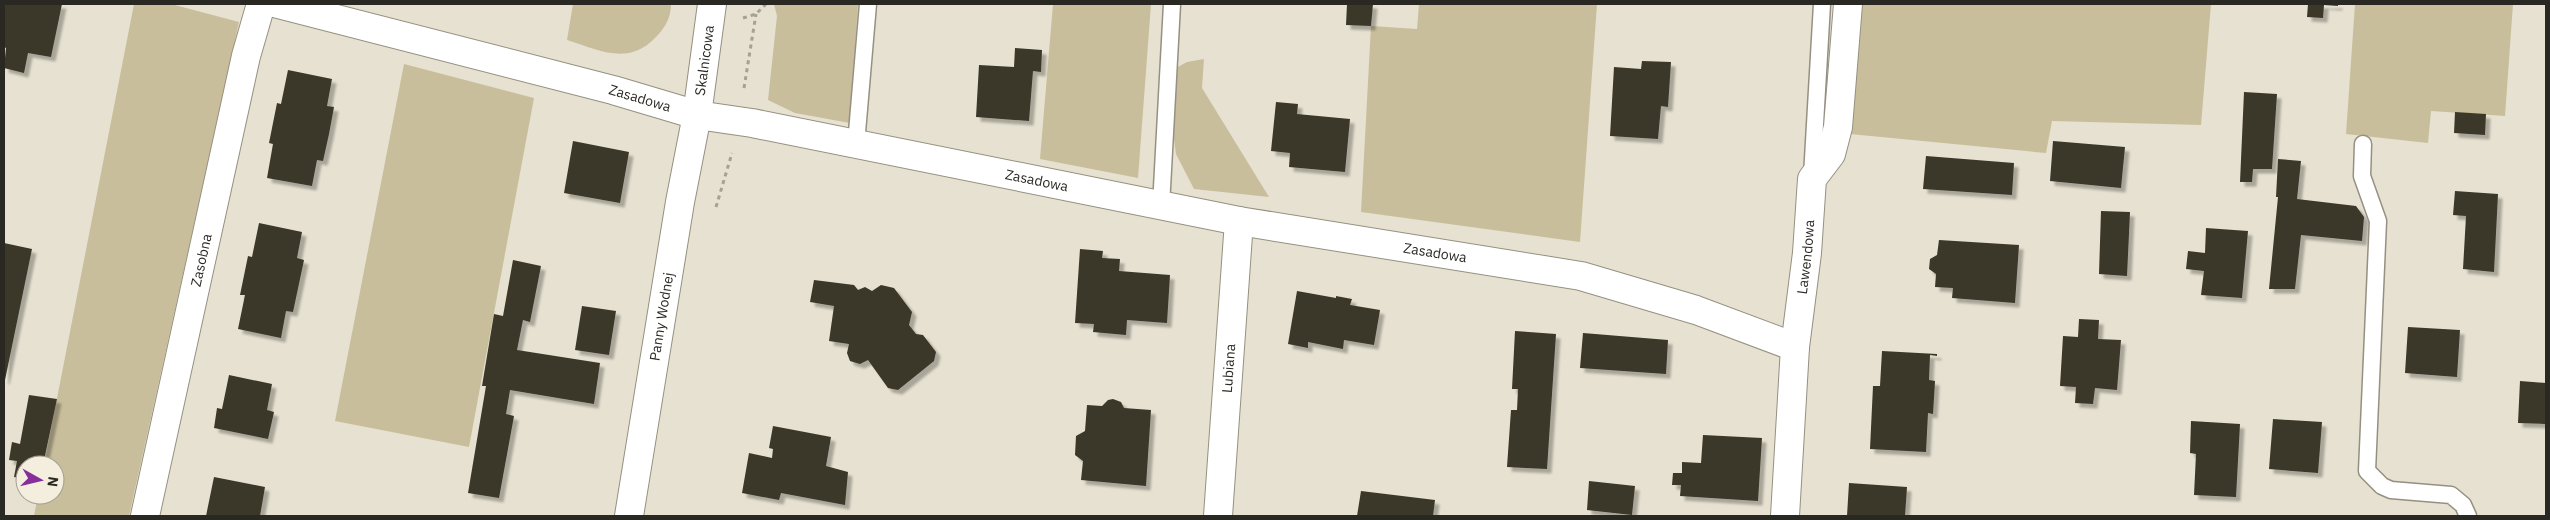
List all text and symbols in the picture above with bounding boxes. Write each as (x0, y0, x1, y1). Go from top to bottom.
street label: Skalnicowa (691, 23, 718, 97)
street label: Zasadowa (607, 80, 674, 116)
street label: Zasadowa (1004, 165, 1070, 196)
street label: Lawendowa (1793, 219, 1818, 295)
street label: Zasobna (187, 231, 216, 288)
street label: Zasadowa (1402, 239, 1469, 267)
street label: Panny Wodnej (645, 271, 677, 362)
street label: Lubiana (1218, 343, 1239, 394)
north arrow (15, 455, 65, 505)
text: N (43, 476, 62, 488)

